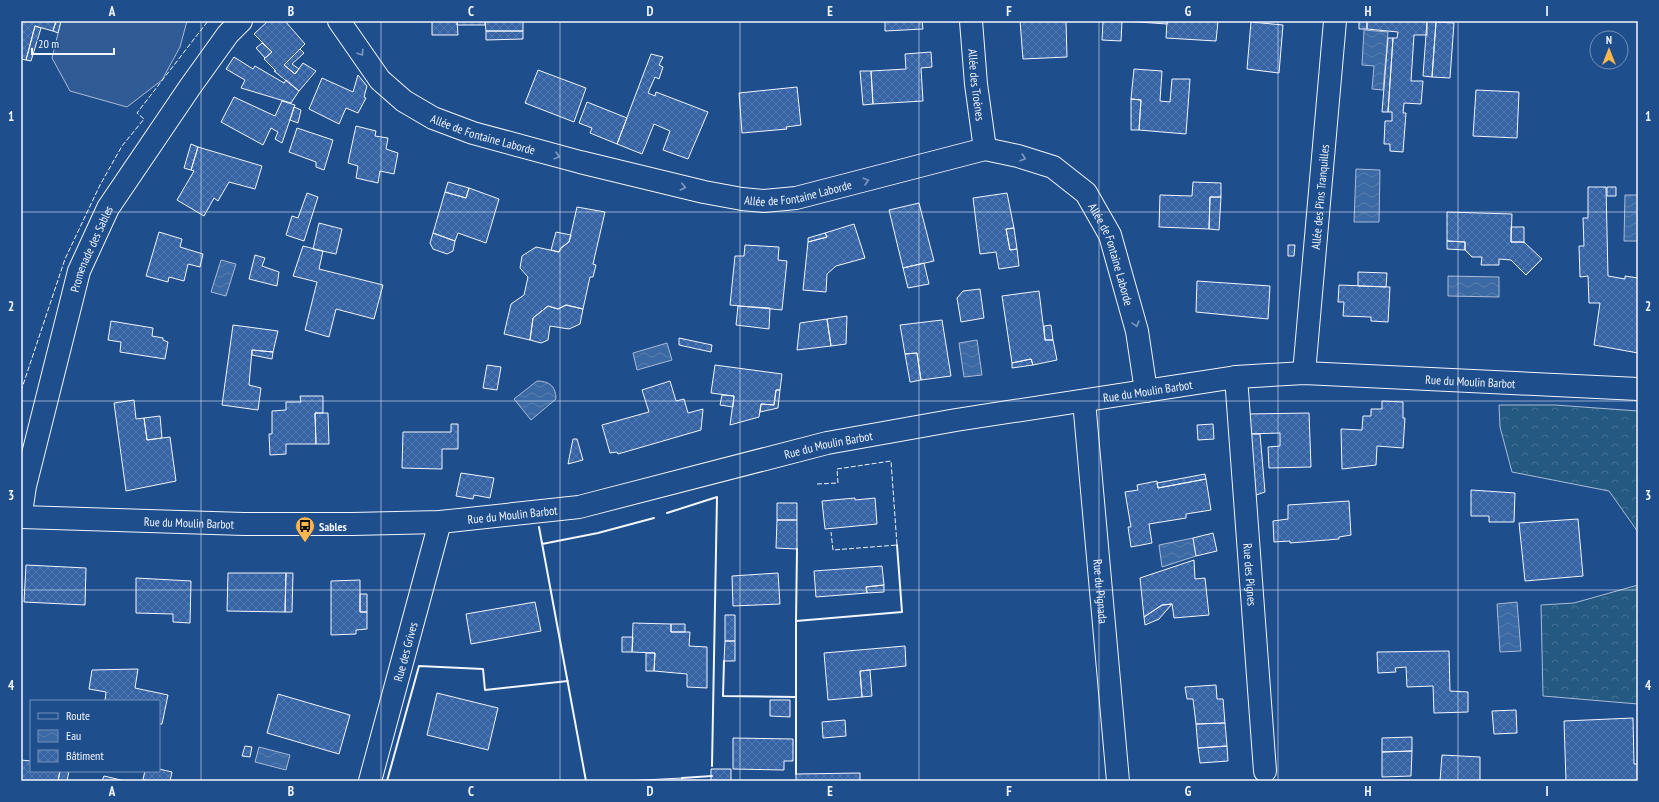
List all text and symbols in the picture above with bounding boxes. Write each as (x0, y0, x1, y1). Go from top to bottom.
text: A (108, 3, 116, 20)
text: B (288, 3, 294, 20)
text: C (468, 3, 474, 20)
text: D (647, 3, 654, 20)
text: E (827, 3, 833, 20)
text: F (1006, 3, 1012, 20)
text: G (1185, 3, 1192, 20)
text: H (1365, 3, 1372, 20)
text: I (1545, 3, 1549, 20)
scale bar (32, 30, 114, 56)
north arrow (1589, 30, 1629, 70)
text: N (1606, 33, 1612, 47)
text: 20 m (38, 36, 59, 51)
street label: Allée des Troènes (966, 48, 988, 122)
one-way arrow (356, 49, 363, 56)
text: 1 (8, 108, 14, 125)
text: 1 (1645, 108, 1651, 125)
street label: Allée de Fontaine Laborde (429, 110, 537, 157)
street label: Allée des Pins Tranquilles (1307, 144, 1332, 250)
one-way arrow (553, 151, 560, 160)
one-way arrow (1020, 153, 1027, 161)
street label: Allée de Fontaine Laborde (744, 176, 853, 209)
one-way arrow (863, 177, 869, 185)
one-way arrow (680, 182, 687, 190)
street label: Allée de Fontaine Laborde (1086, 200, 1137, 307)
street label: Promenade des Sables (67, 202, 115, 294)
text: 2 (8, 298, 14, 315)
text: 2 (1645, 298, 1651, 315)
one-way arrow (1131, 321, 1139, 328)
street label: Rue du Moulin Barbot (1425, 371, 1516, 391)
street label: Rue du Moulin Barbot (1102, 376, 1194, 405)
street label: Rue du Moulin Barbot (782, 427, 874, 461)
text: 3 (8, 487, 14, 504)
text: 3 (1645, 487, 1651, 504)
street label: Rue du Moulin Barbot (467, 502, 559, 526)
street label: Rue du Moulin Barbot (144, 513, 235, 531)
bus stop icon: Sables (294, 515, 316, 543)
place label: Sables (319, 519, 347, 534)
street label: Rue des Pignes (1241, 543, 1260, 606)
street label: Rue du Pignada (1091, 558, 1111, 624)
street label: Rue des Grives (390, 620, 420, 683)
text: 4 (8, 677, 15, 694)
text: 4 (1645, 677, 1652, 694)
legend (30, 700, 160, 772)
text: Route (66, 708, 90, 723)
text: Eau (66, 728, 81, 743)
text: Bâtiment (66, 748, 104, 763)
text: A (108, 783, 116, 800)
text: B (288, 783, 294, 800)
text: C (468, 783, 474, 800)
text: D (647, 783, 654, 800)
text: E (827, 783, 833, 800)
text: F (1006, 783, 1012, 800)
text: G (1185, 783, 1192, 800)
text: H (1365, 783, 1372, 800)
text: I (1545, 783, 1549, 800)

